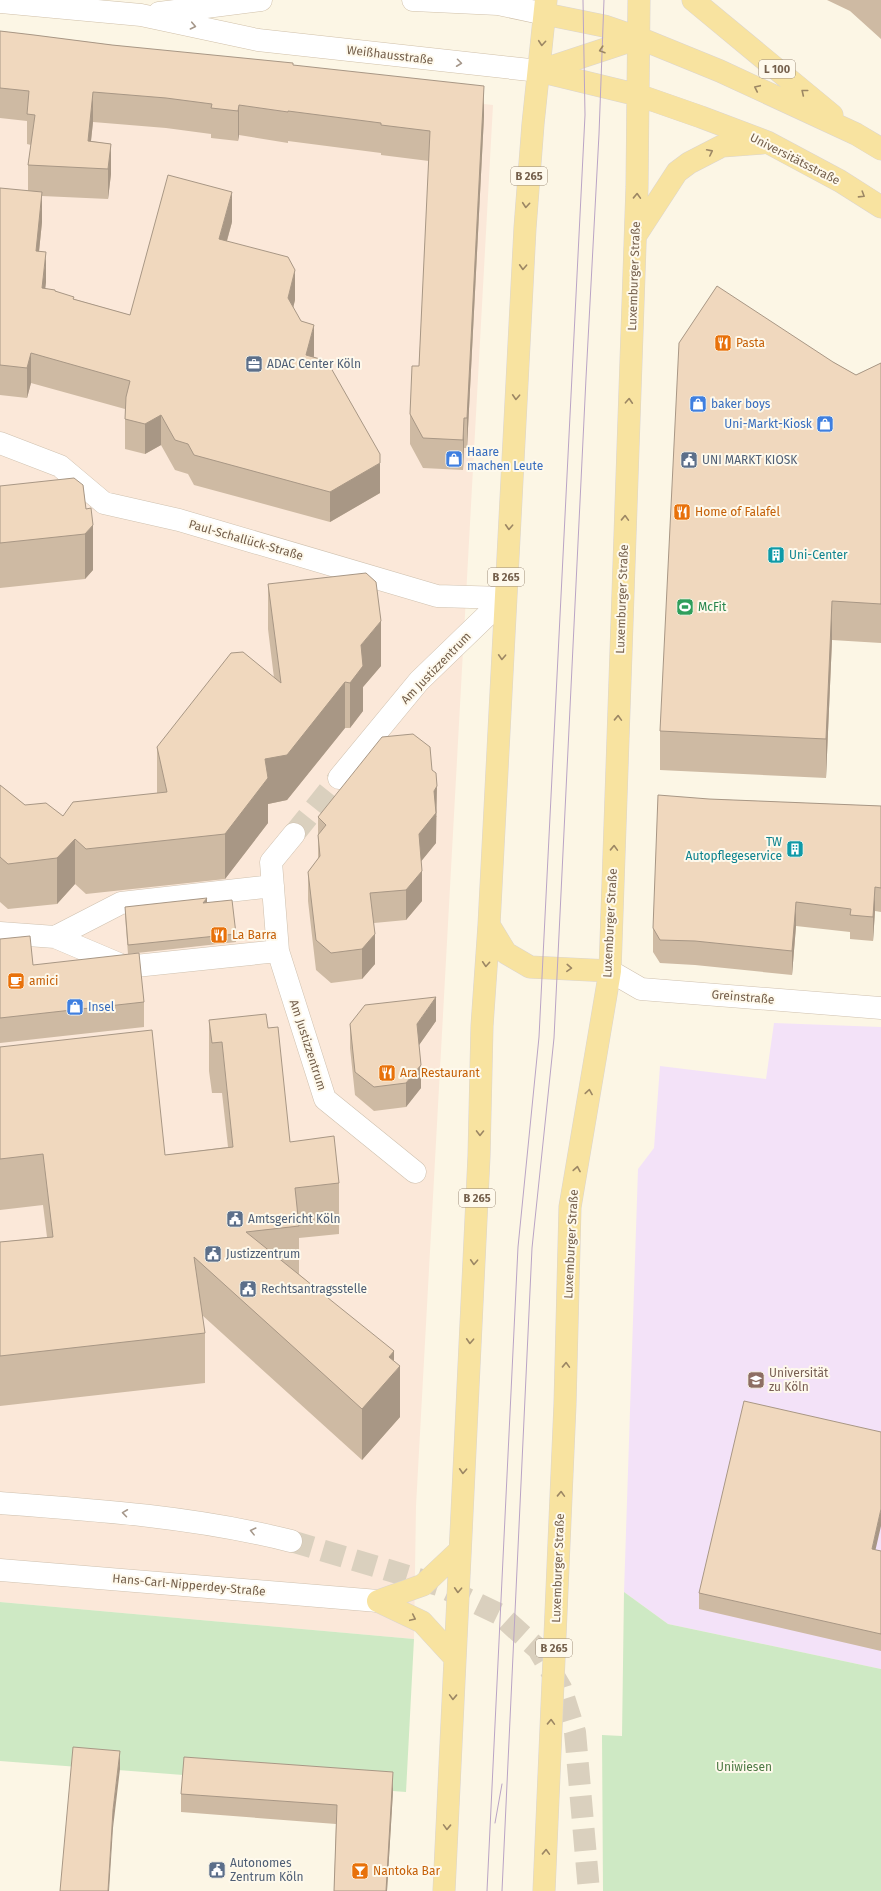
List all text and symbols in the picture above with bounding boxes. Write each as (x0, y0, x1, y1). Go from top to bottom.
one-way arrow (190, 21, 196, 29)
one-way arrow (538, 40, 547, 46)
street label: Weißhausstraße (346, 43, 434, 67)
one-way arrow (598, 46, 605, 54)
one-way arrow (456, 58, 462, 67)
road number: L 100 (759, 60, 795, 78)
one-way arrow (754, 85, 761, 93)
one-way arrow (802, 89, 809, 96)
street label: Universitätsstraße (748, 130, 842, 188)
one-way arrow (706, 149, 714, 157)
road number: B 265 (511, 167, 547, 185)
one-way arrow (858, 191, 865, 198)
one-way arrow (633, 193, 641, 199)
one-way arrow (522, 202, 531, 208)
street label: Luxemburger Straße (625, 221, 643, 331)
one-way arrow (518, 264, 527, 270)
restaurant icon: Pasta (713, 333, 733, 353)
place label: Pasta (736, 336, 765, 350)
office icon: ADAC Center Köln (244, 354, 264, 374)
place label: ADAC Center Köln (267, 357, 361, 371)
one-way arrow (511, 394, 520, 400)
shop icon: baker boys (688, 394, 708, 414)
place label: baker boys (711, 397, 771, 411)
one-way arrow (625, 398, 633, 404)
shop icon: Uni-Markt-Kiosk (815, 414, 835, 434)
place label: Uni-Markt-Kiosk (724, 417, 813, 431)
place label: Haare machen Leute (467, 445, 543, 473)
shop icon: Haare machen Leute (444, 449, 464, 469)
public building icon: UNI MARKT KIOSK (679, 450, 699, 470)
place label: UNI MARKT KIOSK (702, 453, 798, 467)
restaurant icon: Home of Falafel (672, 502, 692, 522)
place label: Home of Falafel (695, 505, 780, 519)
one-way arrow (620, 515, 629, 521)
street label: Paul-Schallück-Straße (187, 517, 305, 563)
one-way arrow (505, 524, 513, 530)
street label: Luxemburger Straße (613, 544, 631, 654)
building icon: Uni-Center (766, 545, 786, 565)
place label: Uni-Center (789, 548, 848, 562)
road number: B 265 (488, 568, 524, 586)
sports icon: McFit (675, 597, 695, 617)
place label: McFit (698, 600, 727, 614)
street label: Am Justizzentrum (398, 629, 474, 707)
one-way arrow (498, 654, 507, 660)
one-way arrow (614, 715, 622, 721)
place label: TW Autopflegeservice (686, 835, 782, 863)
building icon: TW Autopflegeservice (785, 839, 805, 859)
one-way arrow (610, 845, 618, 851)
street label: Luxemburger Straße (600, 868, 620, 978)
restaurant icon: La Barra (209, 925, 229, 945)
place label: La Barra (232, 928, 277, 942)
one-way arrow (482, 961, 491, 967)
one-way arrow (566, 964, 572, 973)
cafe icon: amici (6, 971, 26, 991)
place label: amici (29, 974, 58, 988)
street label: Greinstraße (711, 987, 775, 1007)
shop icon: Insel (65, 997, 85, 1017)
street label: Am Justizzentrum (287, 998, 329, 1092)
place label: Insel (88, 1000, 115, 1014)
restaurant icon: Ara Restaurant (377, 1063, 397, 1083)
place label: Ara Restaurant (400, 1066, 481, 1080)
one-way arrow (584, 1089, 593, 1095)
one-way arrow (476, 1130, 484, 1136)
one-way arrow (572, 1165, 581, 1172)
road number: B 265 (459, 1189, 495, 1207)
street label: Luxemburger Straße (561, 1189, 581, 1299)
public building icon: Amtsgericht Köln (225, 1209, 245, 1229)
place label: Amtsgericht Köln (248, 1212, 340, 1226)
public building icon: Justizzentrum (203, 1244, 223, 1264)
place label: Justizzentrum (226, 1247, 300, 1261)
one-way arrow (470, 1259, 478, 1265)
public building icon: Rechtsantragsstelle (238, 1279, 258, 1299)
place label: Rechtsantragsstelle (261, 1282, 367, 1296)
one-way arrow (466, 1338, 474, 1344)
one-way arrow (562, 1362, 570, 1368)
place label: Universität zu Köln (769, 1366, 829, 1394)
school or university icon: Universität zu Köln (746, 1370, 766, 1390)
one-way arrow (459, 1468, 468, 1474)
one-way arrow (557, 1491, 565, 1497)
one-way arrow (122, 1509, 128, 1518)
street label: Luxemburger Straße (549, 1513, 567, 1623)
one-way arrow (250, 1528, 257, 1536)
street label: Hans-Carl-Nipperdey-Straße (112, 1571, 266, 1599)
one-way arrow (453, 1587, 462, 1593)
one-way arrow (408, 1613, 416, 1621)
road number: B 265 (536, 1639, 572, 1657)
one-way arrow (449, 1694, 457, 1700)
one-way arrow (547, 1719, 556, 1725)
park label: Uniwiesen (716, 1760, 772, 1774)
one-way arrow (443, 1824, 452, 1830)
one-way arrow (542, 1849, 550, 1855)
place label: Autonomes Zentrum Köln (230, 1856, 303, 1884)
public building icon: Autonomes Zentrum Köln (207, 1860, 227, 1880)
bar icon: Nantoka Bar (350, 1861, 370, 1881)
place label: Nantoka Bar (373, 1864, 440, 1878)

